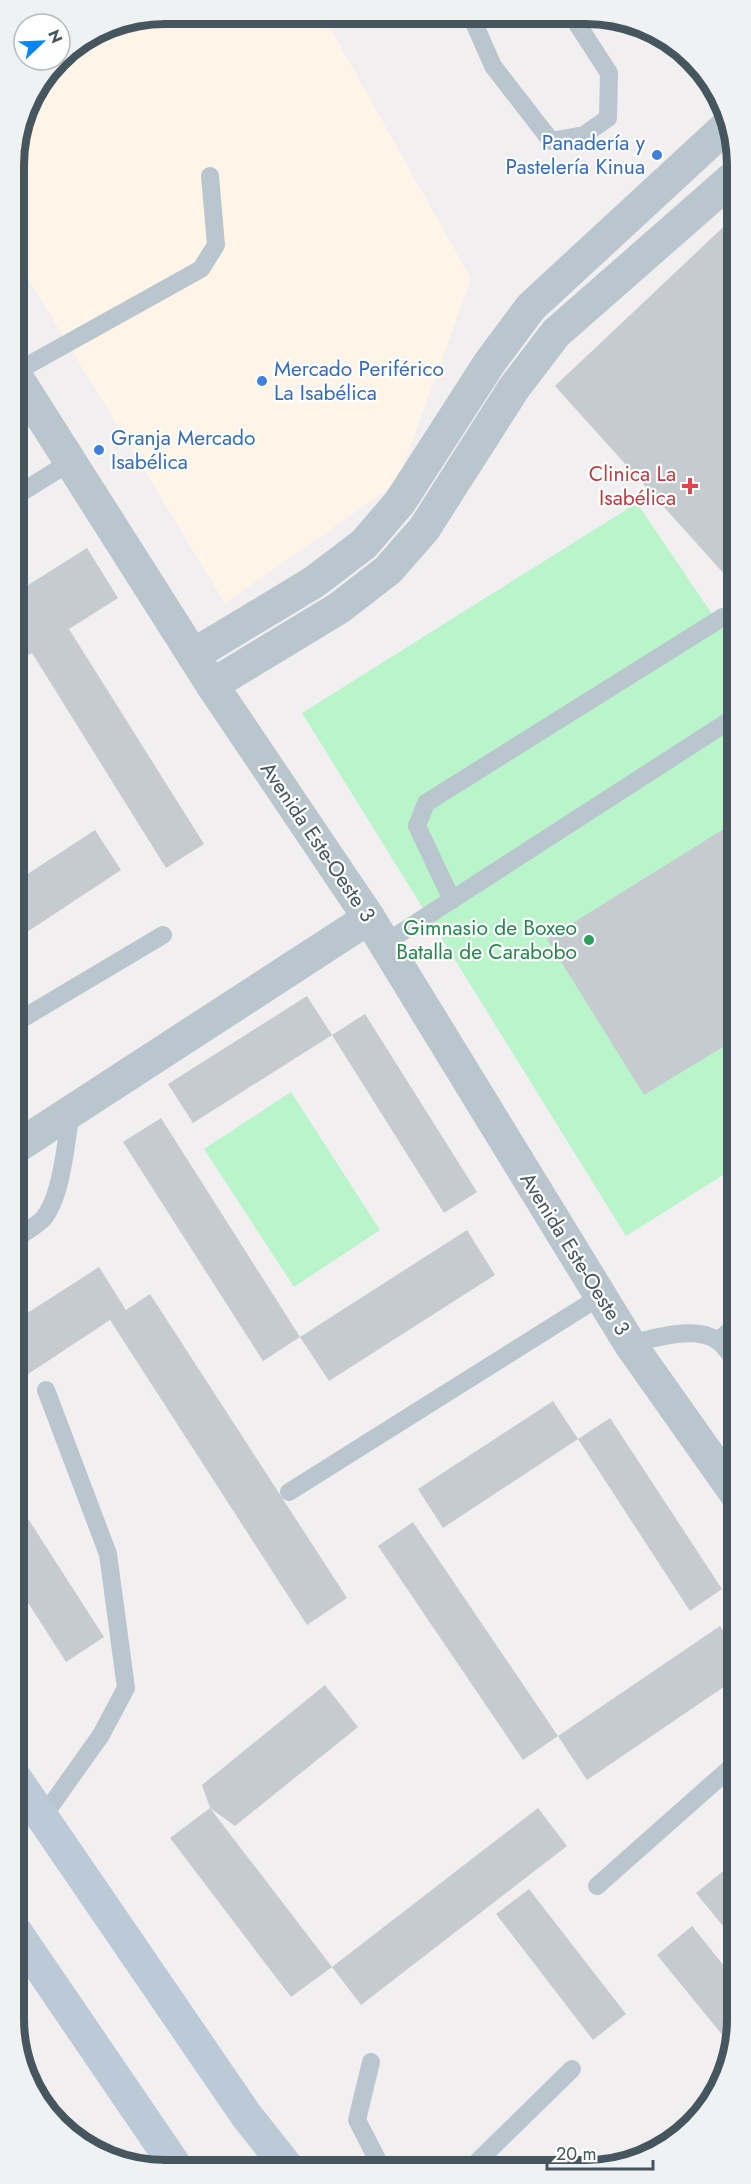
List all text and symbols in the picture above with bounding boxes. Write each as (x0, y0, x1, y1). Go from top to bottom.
north arrow (12, 12, 72, 72)
text: N (42, 26, 68, 47)
place label: Panadería y Pastelería Kinua (506, 128, 646, 182)
marker: Panadería y Pastelería Kinua (650, 148, 664, 162)
place label: Mercado Periférico La Isabélica (274, 354, 444, 408)
marker: Mercado Periférico La Isabélica (255, 374, 269, 388)
place label: Granja Mercado Isabélica (111, 423, 256, 477)
marker: Granja Mercado Isabélica (92, 443, 106, 457)
place label: Clinica La Isabélica (589, 459, 676, 513)
marker: Clinica La Isabélica (681, 477, 699, 495)
street label: Avenida Este-Oeste 3 (253, 756, 383, 928)
place label: Gimnasio de Boxeo Batalla de Carabobo (396, 913, 577, 967)
marker: Gimnasio de Boxeo Batalla de Carabobo (582, 933, 596, 947)
street label: Avenida Este-Oeste 3 (513, 1167, 637, 1341)
scale bar (547, 2133, 654, 2171)
text: 20 m (556, 2141, 596, 2167)

